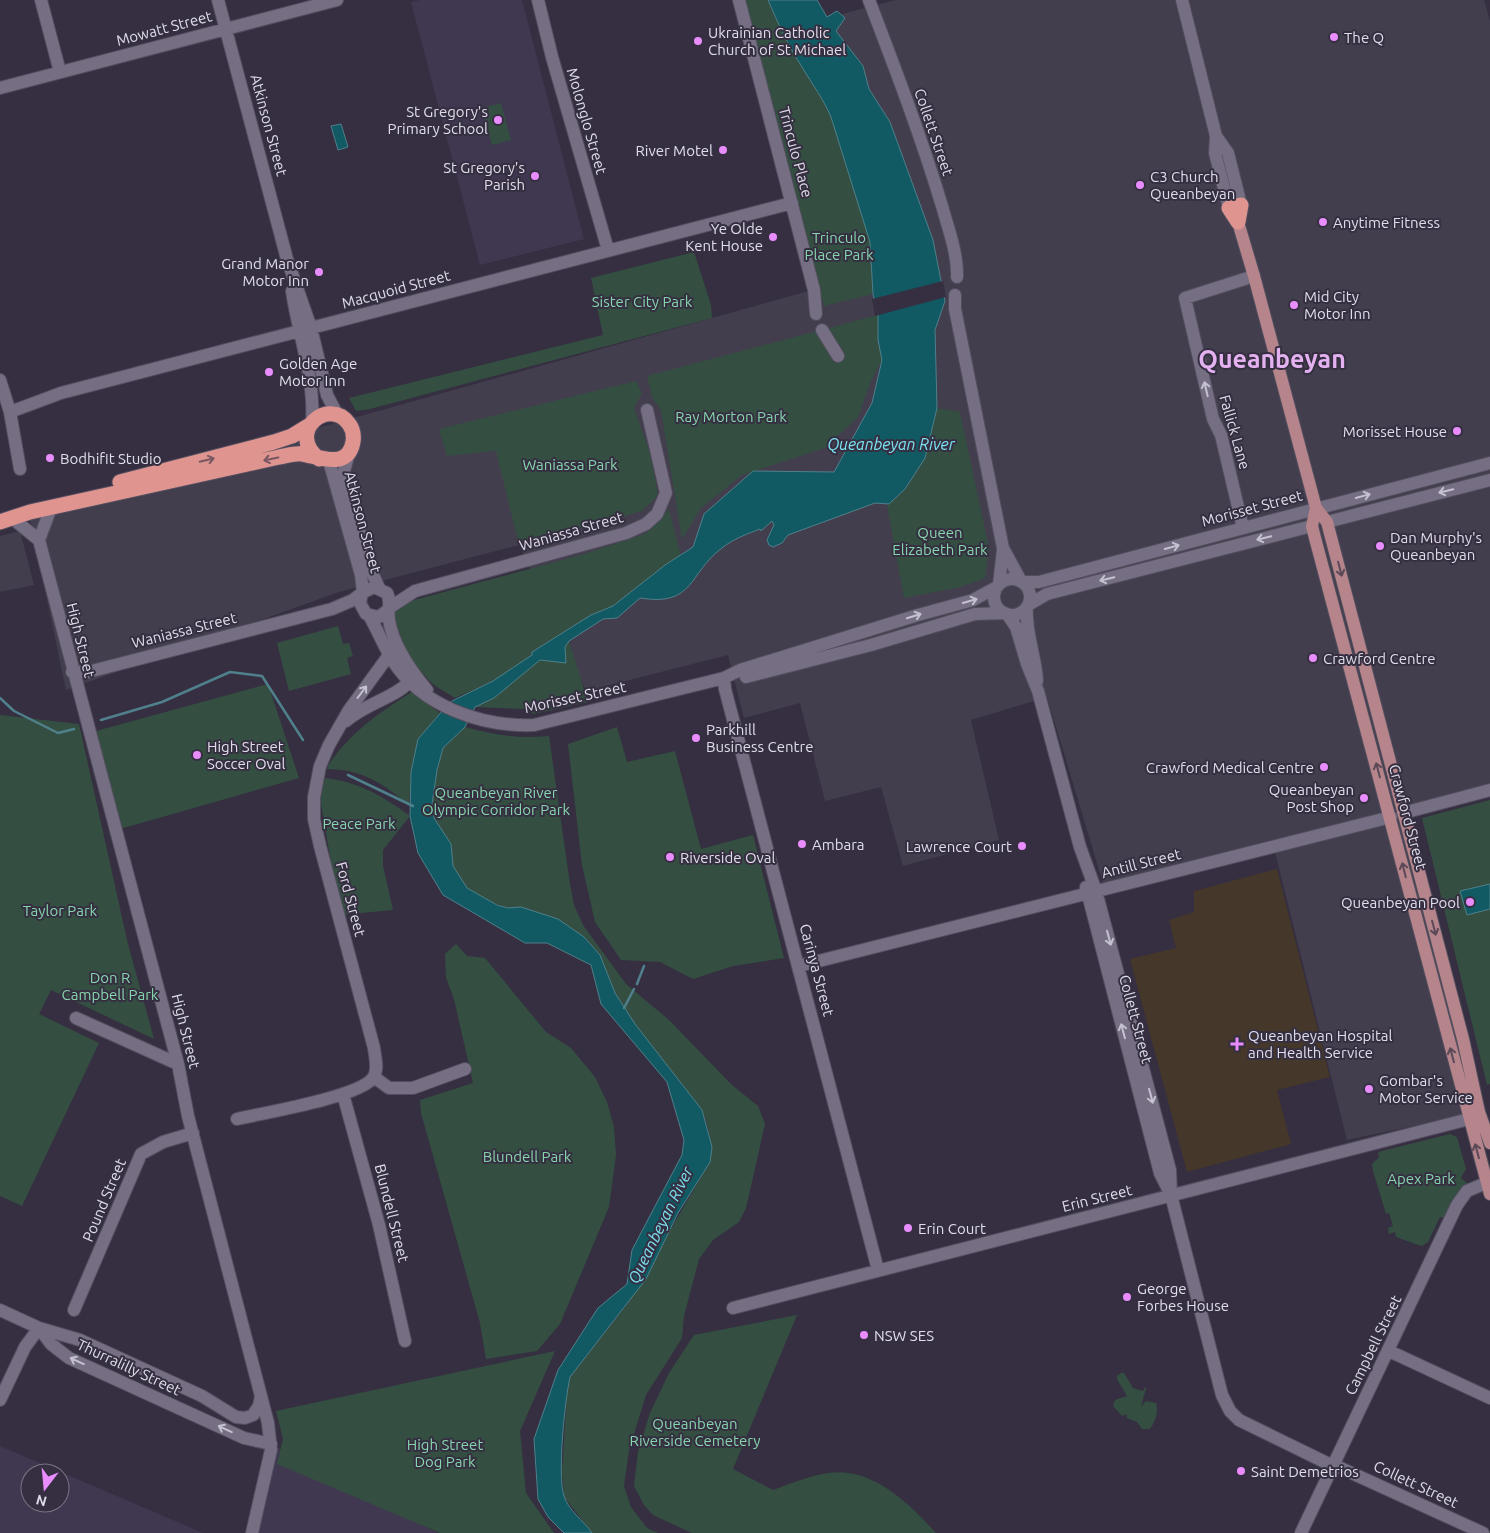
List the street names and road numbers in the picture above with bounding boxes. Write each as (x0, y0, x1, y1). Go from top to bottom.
street label: Mowatt Street (114, 7, 214, 49)
street label: Molonglo Street (564, 66, 610, 176)
street label: Atkinson Street (247, 72, 291, 178)
street label: Collett Street (911, 86, 957, 178)
street label: Trinculo Place (776, 105, 816, 199)
street label: Macquoid Street (340, 266, 452, 312)
street label: Fallick Lane (1216, 393, 1254, 471)
street label: Atkinson Street (341, 469, 385, 575)
street label: Morisset Street (1200, 486, 1304, 530)
street label: Waniassa Street (517, 508, 625, 554)
street label: High Street (63, 601, 99, 679)
street label: Waniassa Street (130, 609, 238, 651)
street label: Morisset Street (523, 678, 628, 716)
street label: Crawford Street (1386, 762, 1430, 872)
street label: Antill Street (1100, 845, 1182, 881)
street label: Ford Street (333, 860, 369, 938)
street label: Carinya Street (797, 922, 838, 1018)
street label: Collett Street (1116, 973, 1156, 1065)
street label: High Street (168, 992, 204, 1070)
street label: Pound Street (79, 1156, 129, 1244)
street label: Blundell Street (372, 1162, 412, 1264)
street label: Erin Street (1060, 1181, 1134, 1215)
street label: Campbell Street (1341, 1292, 1405, 1398)
street label: Thurralilly Street (74, 1336, 184, 1399)
street label: Collett Street (1371, 1457, 1461, 1511)

